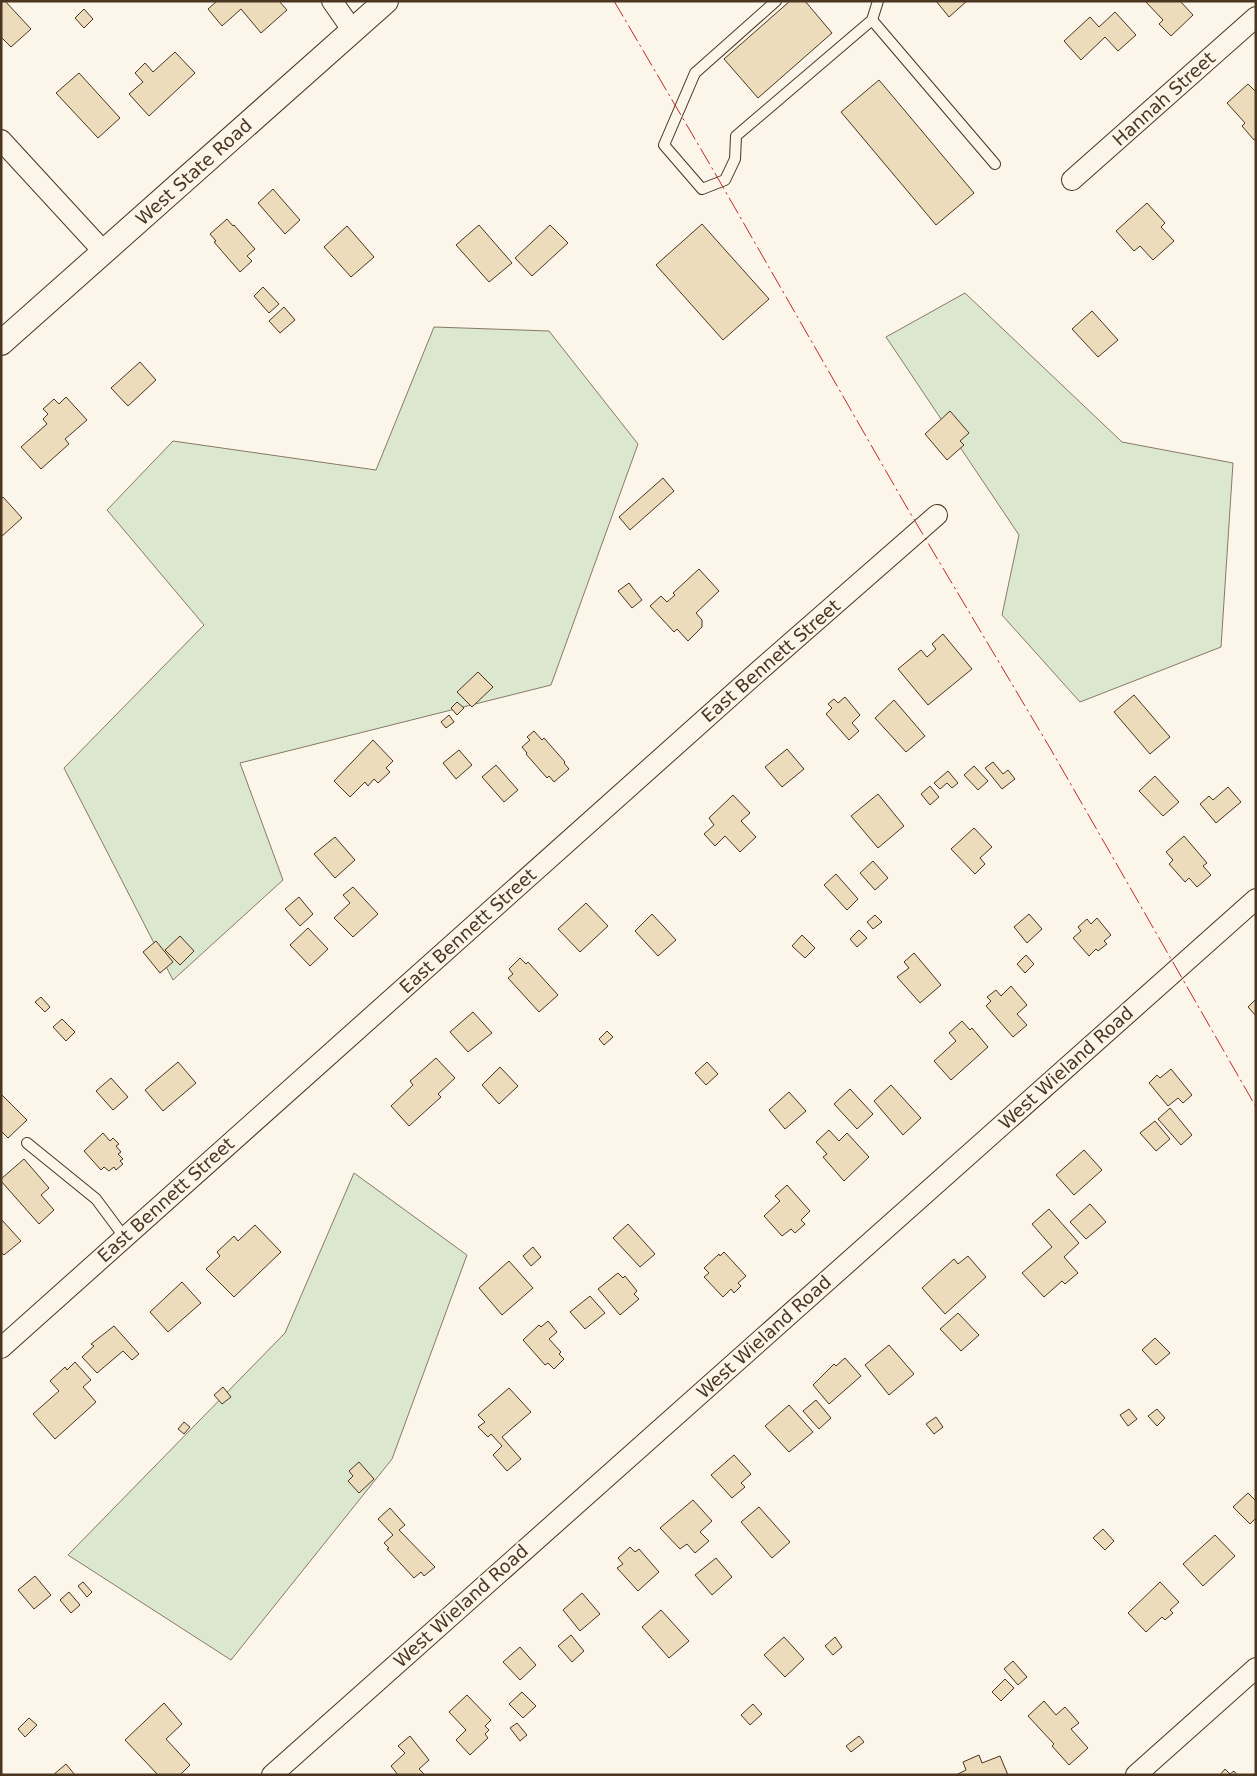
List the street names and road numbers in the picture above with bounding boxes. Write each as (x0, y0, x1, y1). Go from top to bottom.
street label: Hannah Street (1108, 47, 1219, 150)
street label: West State Road (131, 114, 256, 229)
street label: East Bennett Street (697, 595, 844, 726)
street label: East Bennett Street (395, 864, 540, 997)
street label: West Wieland Road (994, 1002, 1137, 1133)
street label: East Bennett Street (93, 1133, 238, 1266)
street label: West Wieland Road (692, 1271, 835, 1402)
street label: West Wieland Road (389, 1540, 532, 1671)

